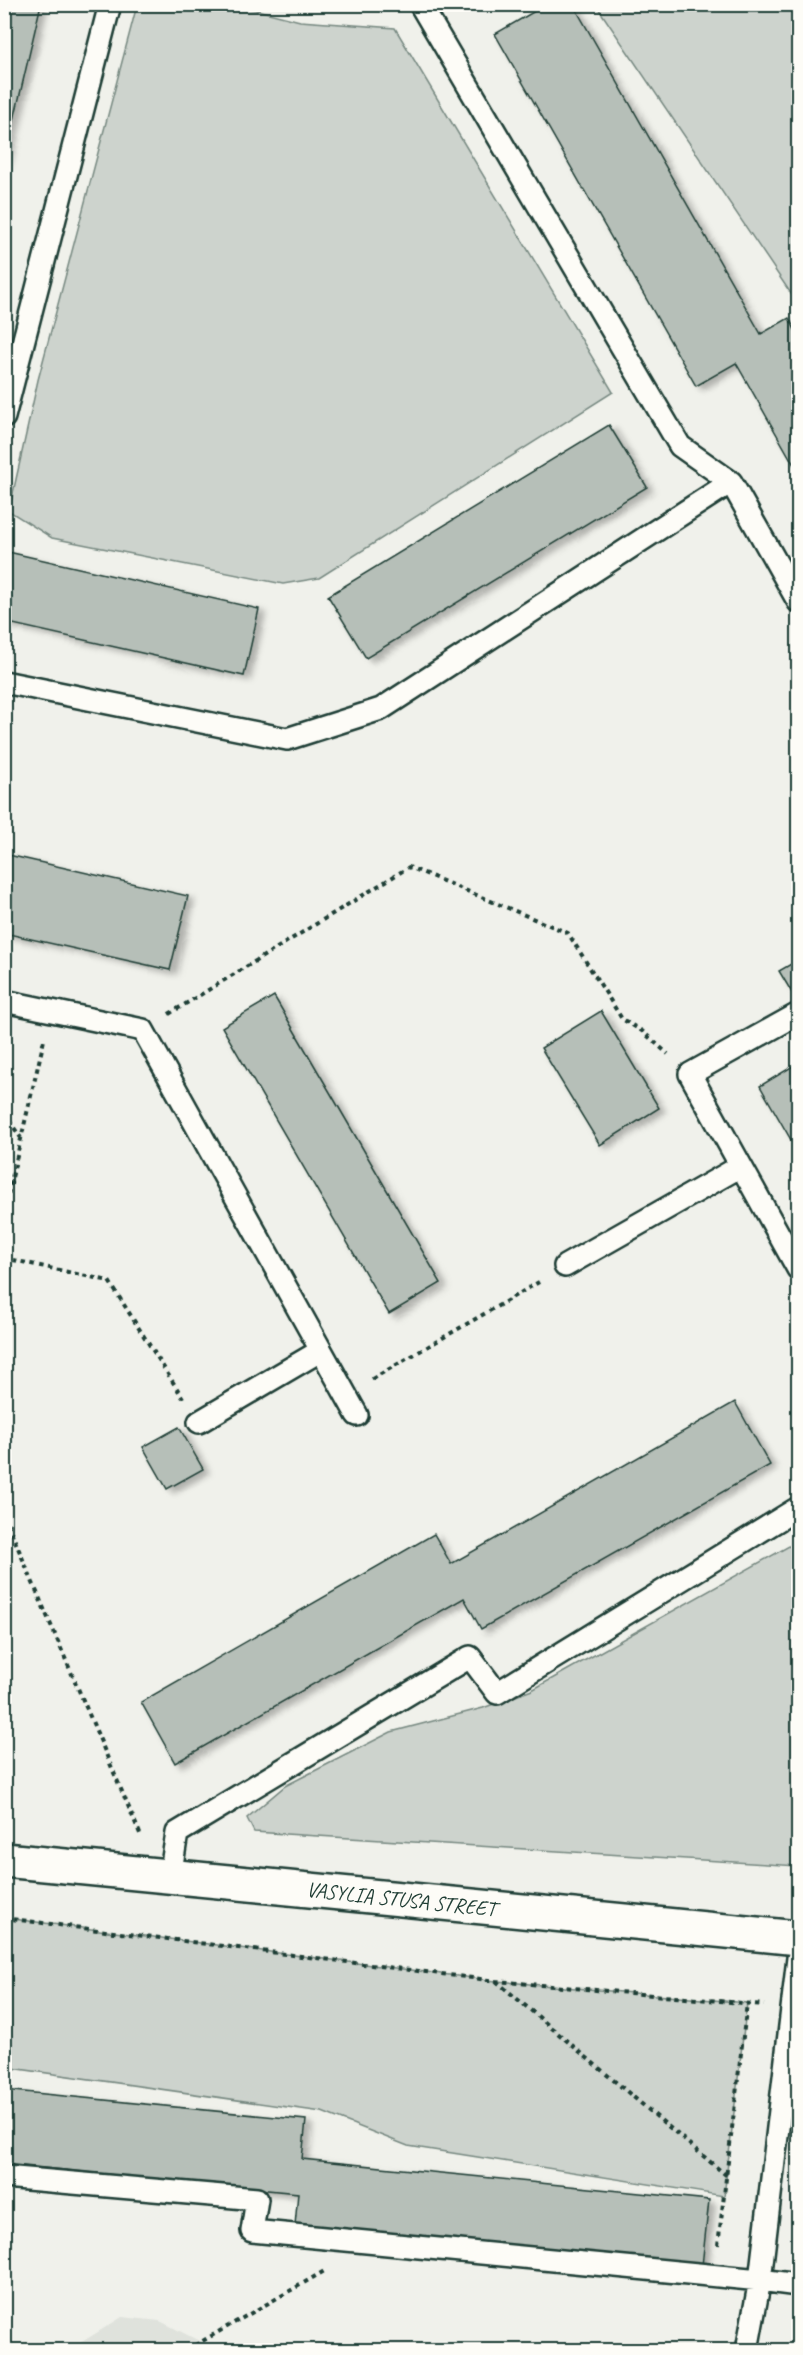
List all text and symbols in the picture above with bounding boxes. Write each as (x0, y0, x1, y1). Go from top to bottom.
street label: VASYLIA STUSA STREET (305, 1876, 502, 1922)

